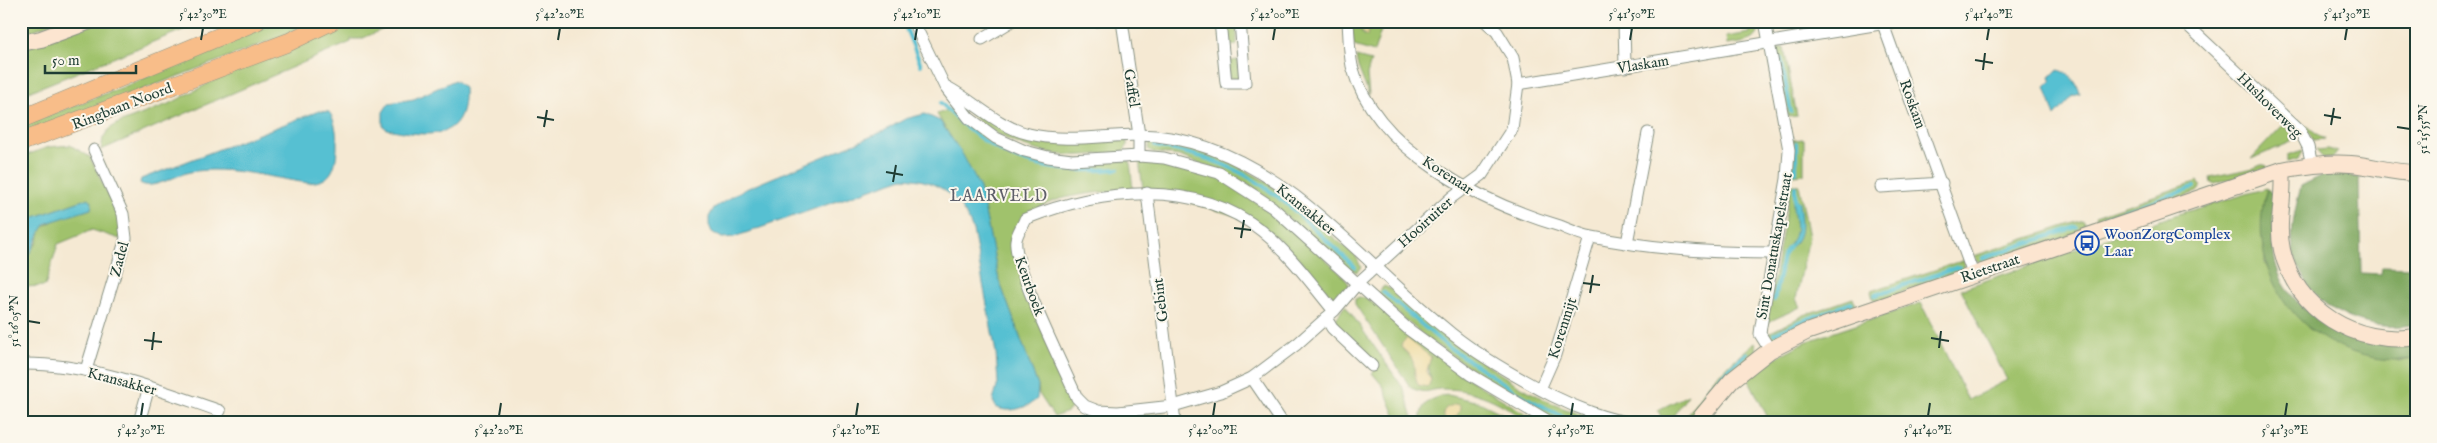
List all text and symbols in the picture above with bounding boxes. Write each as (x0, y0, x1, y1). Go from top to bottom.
text: 5°42'30"E (179, 7, 227, 22)
text: 5°42'20"E (536, 7, 584, 22)
text: 5°42'10"E (893, 7, 941, 22)
text: 5°42'00"E (1250, 7, 1300, 22)
text: 5°41'50"E (1609, 7, 1655, 22)
text: 5°41'40"E (1965, 7, 2013, 22)
text: 5°41'30"E (2324, 7, 2370, 22)
scale bar (45, 42, 136, 74)
text: 50 m (52, 51, 80, 70)
street label: Vlaskam (1615, 51, 1671, 78)
street label: Gaffel (1119, 68, 1144, 109)
street label: Hushoverweg (2233, 68, 2307, 143)
street label: Roskam (1895, 77, 1930, 132)
street label: Ringbaan Noord (69, 78, 176, 134)
text: 51°15'55"N (2416, 103, 2431, 154)
street label: Korenaar (1418, 152, 1478, 199)
street label: Sint Donatuskapelstraat (1752, 171, 1797, 321)
street label: Kransakker (1272, 180, 1340, 239)
district label: LAARVELD (950, 187, 1048, 207)
street label: Hooiruiter (1394, 192, 1457, 252)
place label: WoonZorgComplex Laar (2104, 225, 2231, 261)
bus stop icon: WoonZorgComplex Laar (2074, 230, 2100, 256)
street label: Zadel (106, 238, 134, 279)
street label: Rietstraat (1958, 249, 2022, 287)
street label: Keurboek (1010, 254, 1049, 319)
street label: Gebint (1148, 277, 1173, 323)
text: 51°16'05"N (7, 294, 22, 347)
street label: Korenmijt (1544, 295, 1581, 361)
street label: Kransakker (85, 363, 159, 400)
text: 5°42'30"E (117, 423, 165, 438)
text: 5°42'20"E (475, 423, 523, 438)
text: 5°42'10"E (832, 423, 880, 438)
text: 5°42'00"E (1188, 423, 1238, 438)
text: 5°41'50"E (1548, 423, 1594, 438)
text: 5°41'40"E (1904, 423, 1952, 438)
text: 5°41'30"E (2262, 423, 2308, 438)

